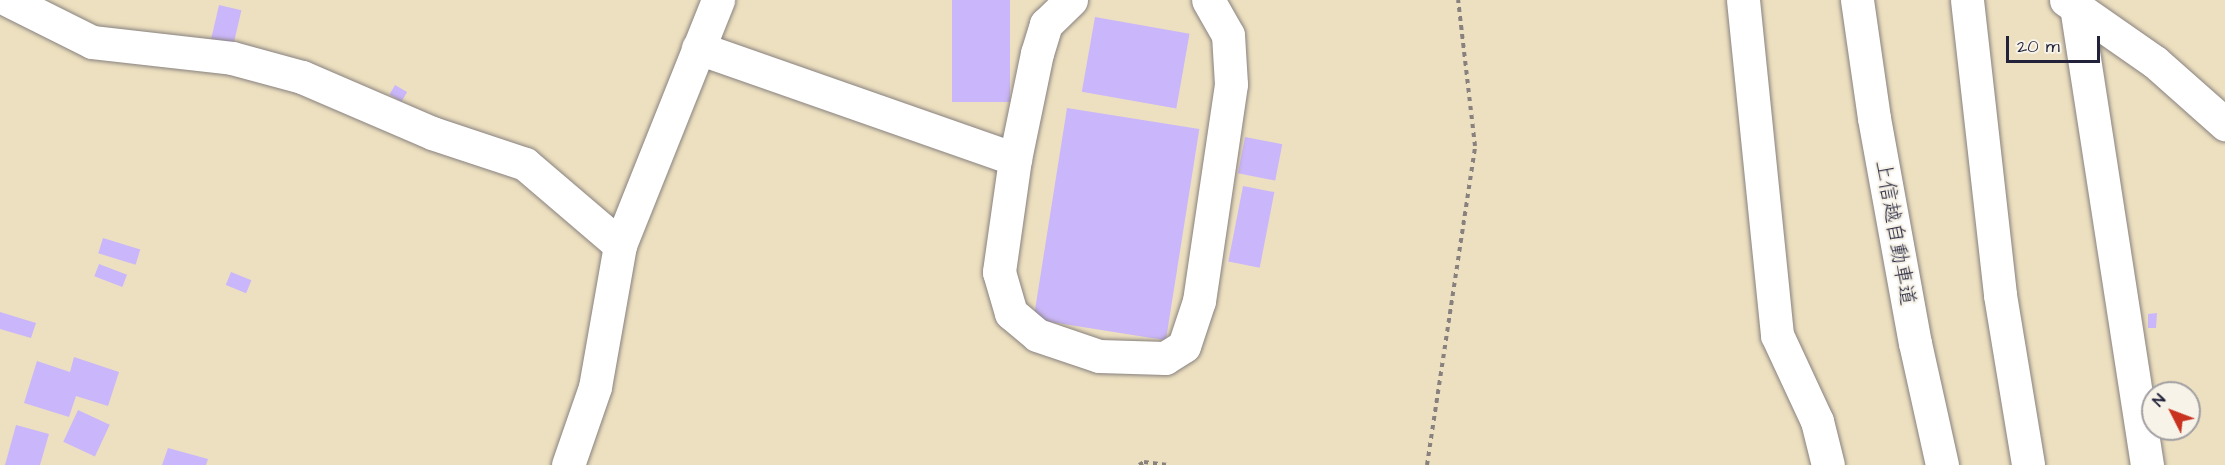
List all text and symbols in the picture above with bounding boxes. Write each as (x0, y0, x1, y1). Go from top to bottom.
scale bar (2009, 24, 2104, 62)
text: 20 m (2017, 34, 2060, 59)
street label: 上信越自動車道 (1870, 158, 1920, 308)
north arrow (2141, 381, 2201, 441)
text: N (2148, 389, 2171, 411)

